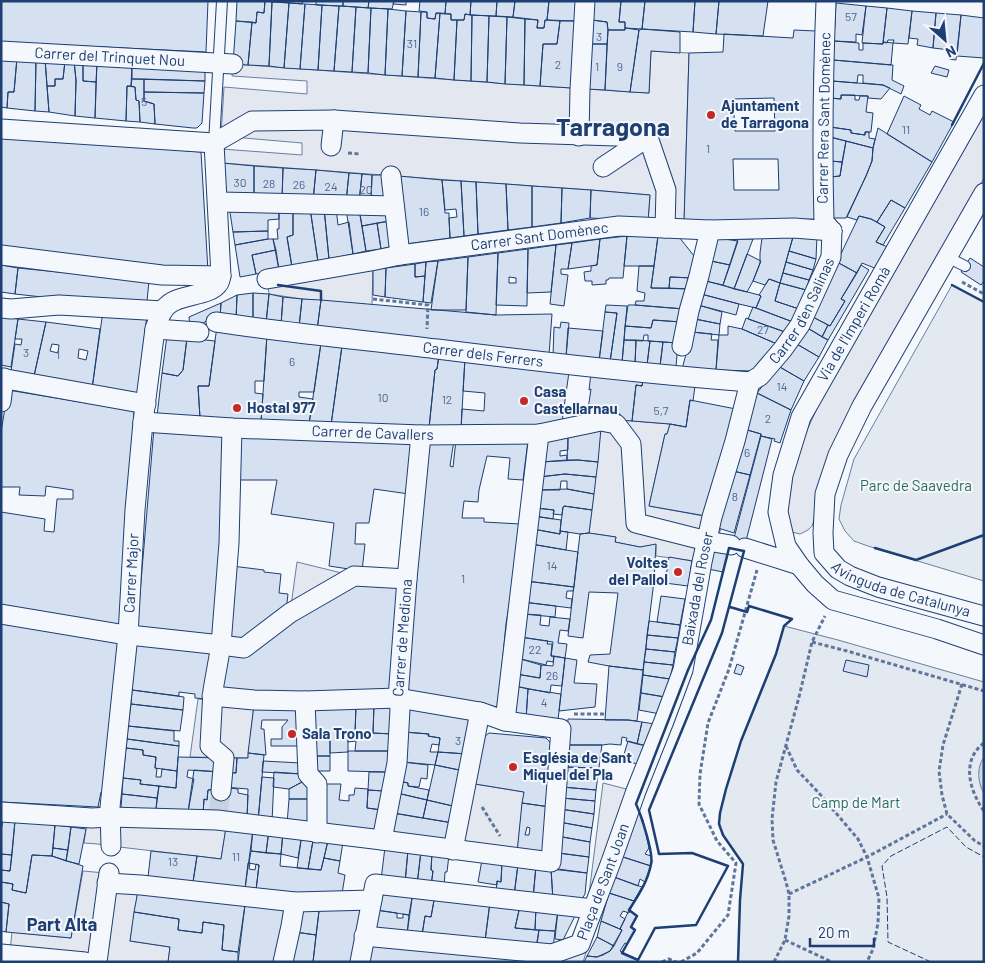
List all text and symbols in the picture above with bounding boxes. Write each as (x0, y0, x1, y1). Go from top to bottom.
house number: 57 (845, 9, 857, 23)
north arrow (920, 15, 970, 65)
house number: 3 (596, 29, 602, 43)
street label: Carrer Rera Sant Domènec (813, 32, 834, 204)
house number: 31 (407, 36, 417, 50)
text: N (943, 42, 959, 62)
street label: Carrer del Trinquet Nou (34, 43, 186, 69)
house number: 2 (555, 57, 561, 71)
house number: 1 (595, 59, 599, 73)
house number: 9 (617, 59, 623, 73)
house number: 5 (141, 94, 147, 108)
place label: Ajuntament de Tarragona (721, 96, 809, 131)
marker: Ajuntament de Tarragona (705, 109, 717, 121)
district label: Tarragona (556, 111, 670, 141)
house number: 11 (902, 122, 910, 136)
house number: 1 (706, 141, 710, 155)
house number: 30 (234, 175, 246, 189)
house number: 28 (263, 176, 275, 190)
house number: 26 (293, 177, 305, 191)
house number: 24 (324, 179, 338, 193)
house number: 20 (359, 182, 373, 196)
house number: 16 (419, 204, 429, 218)
street label: Carrer Sant Domènec (470, 217, 610, 254)
street label: Carrer d'en Salinas (765, 254, 838, 367)
street label: Via de l'Imperi Romà (813, 263, 893, 384)
house number: 27 (757, 322, 769, 336)
street label: Carrer dels Ferrers (422, 337, 544, 370)
house number: 3 (23, 345, 29, 359)
house number: 1 (56, 347, 60, 361)
house number: 6 (289, 354, 295, 368)
house number: 14 (777, 379, 787, 393)
place label: Casa Castellarnau (534, 382, 618, 417)
house number: 10 (378, 390, 388, 404)
house number: 12 (442, 392, 452, 406)
marker: Casa Castellarnau (518, 395, 530, 407)
place label: Hostal 977 (247, 398, 316, 416)
marker: Hostal 977 (231, 402, 243, 414)
house number: 5,7 (653, 403, 669, 417)
house number: 2 (765, 411, 771, 425)
street label: Carrer de Cavallers (311, 421, 434, 443)
house number: 6 (744, 445, 750, 459)
park label: Parc de Saavedra (860, 476, 972, 494)
house number: 8 (732, 489, 738, 503)
street label: Baixada del Roser (677, 529, 717, 647)
street label: Carrer Major (119, 532, 142, 613)
place label: Voltes del Pallol (609, 553, 668, 588)
house number: 14 (547, 558, 557, 572)
street label: Avinguda de Catalunya (828, 558, 973, 620)
marker: Voltes del Pallol (672, 566, 684, 578)
house number: 1 (461, 571, 465, 585)
street label: Carrer de Mediona (388, 578, 415, 697)
house number: 22 (529, 642, 541, 656)
house number: 26 (546, 668, 558, 682)
house number: 4 (541, 695, 547, 709)
place label: Sala Trono (302, 724, 372, 742)
marker: Sala Trono (286, 728, 298, 740)
house number: 3 (455, 733, 461, 747)
place label: Església de Sant Miquel del Pla (523, 748, 632, 783)
marker: Església de Sant Miquel del Pla (507, 761, 519, 773)
park label: Camp de Mart (811, 793, 901, 811)
street label: Plaça de Sant Joan (572, 821, 632, 942)
house number: 11 (232, 849, 240, 863)
house number: 13 (168, 854, 178, 868)
district label: Part Alta (27, 913, 97, 935)
scale bar (810, 916, 874, 948)
text: 20 m (818, 923, 850, 941)

